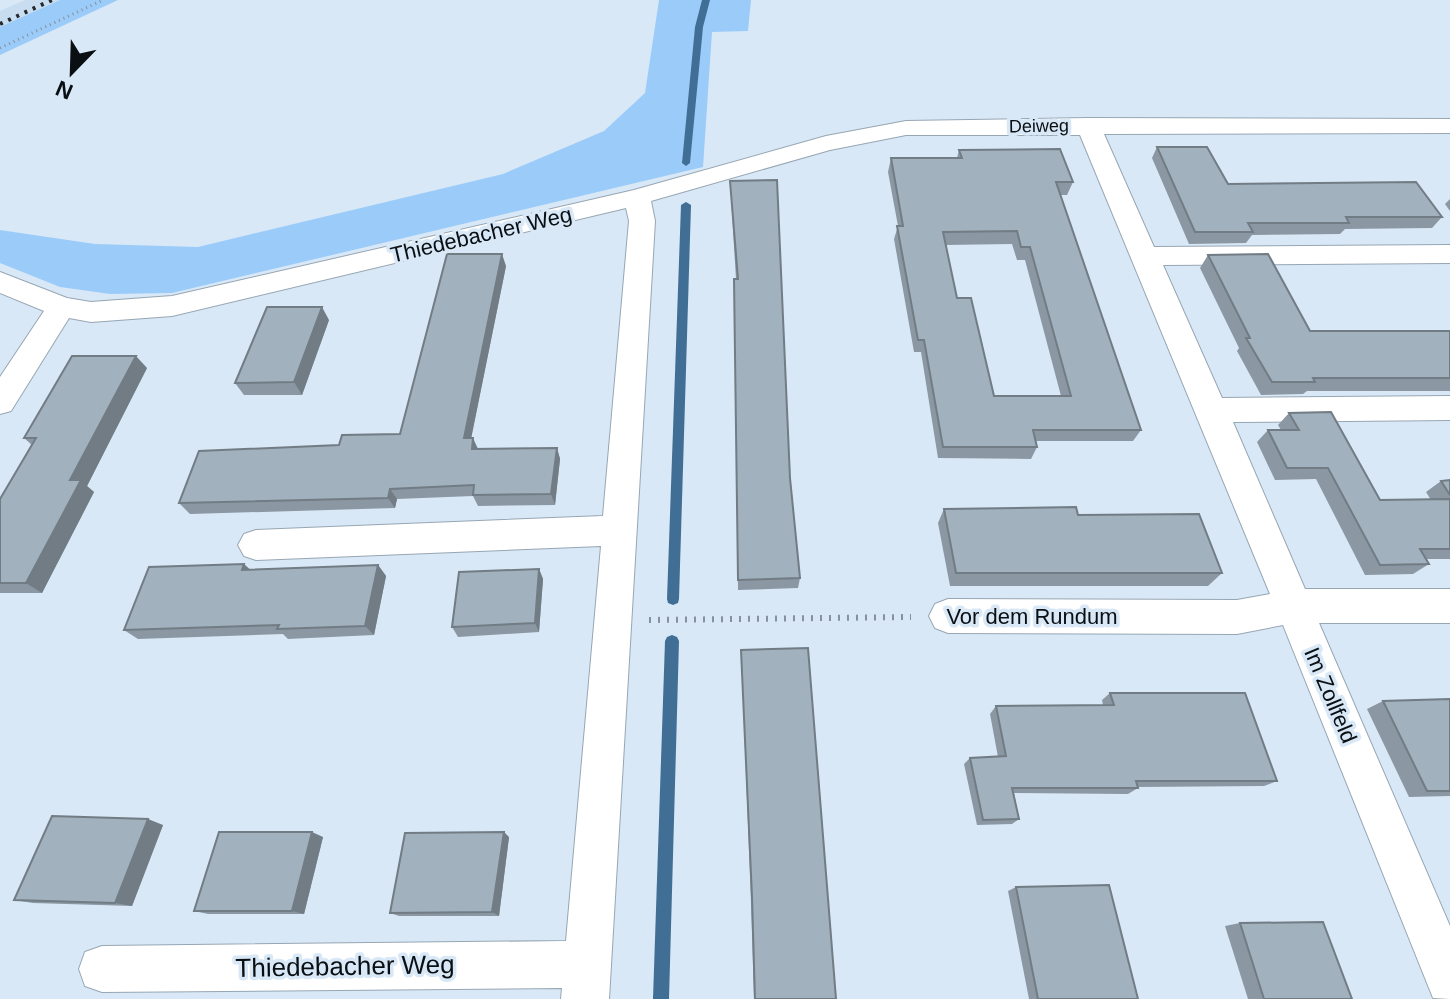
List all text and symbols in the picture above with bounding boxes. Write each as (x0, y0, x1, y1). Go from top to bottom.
north arrow (32, 32, 112, 112)
text: N (52, 75, 77, 105)
street label: Deiweg (1009, 115, 1069, 137)
street label: Thiedebacher Weg (388, 201, 574, 268)
street label: Vor dem Rundum (946, 604, 1118, 629)
street label: Im Zollfeld (1299, 644, 1362, 747)
street label: Thiedebacher Weg (235, 949, 455, 983)

